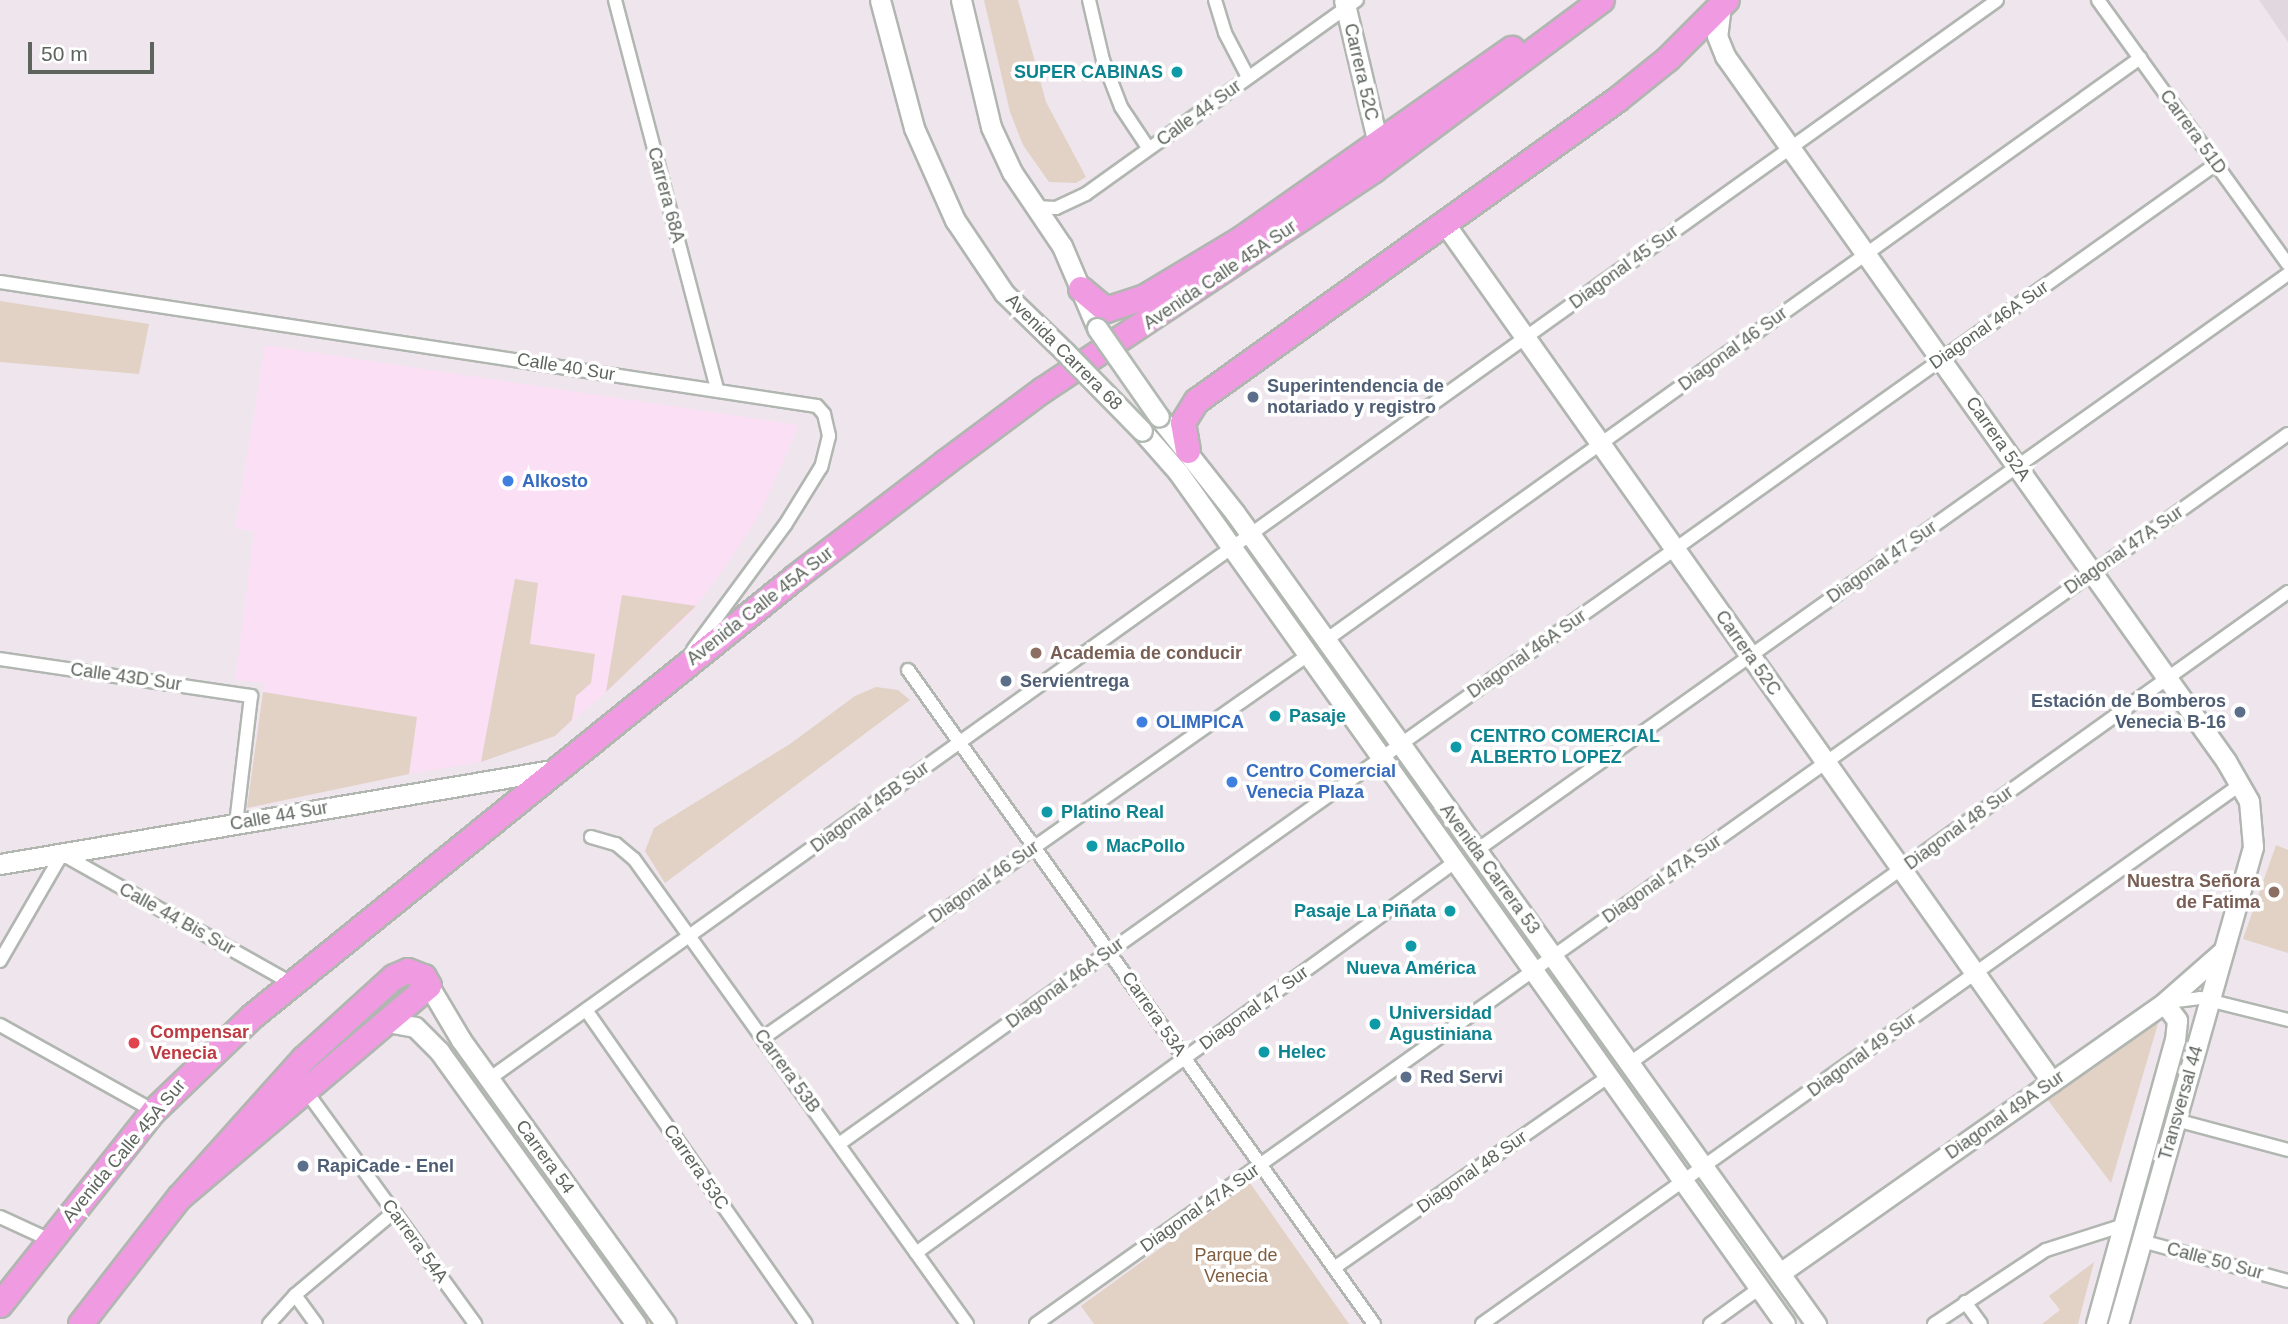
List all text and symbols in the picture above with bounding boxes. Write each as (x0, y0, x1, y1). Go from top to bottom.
street label: Carrera 52C (1339, 21, 1383, 123)
scale bar (32, 28, 158, 72)
text: 50 m (41, 42, 88, 65)
place label: SUPER CABINAS (1014, 61, 1163, 83)
marker: SUPER CABINAS (1169, 64, 1185, 80)
street label: Calle 44 Sur (1153, 75, 1245, 151)
street label: Carrera 51D (2155, 86, 2231, 178)
street label: Carrera 68A (643, 145, 689, 245)
street label: Avenida Calle 45A Sur (1139, 216, 1301, 334)
street label: Diagonal 45 Sur (1565, 220, 1683, 314)
street label: Diagonal 46A Sur (1925, 276, 2053, 374)
street label: Avenida Carrera 68 (1001, 289, 1127, 415)
street label: Diagonal 46 Sur (1674, 302, 1792, 396)
street label: Calle 40 Sur (515, 349, 617, 385)
place label: Superintendencia de notariado y registro (1267, 376, 1444, 418)
marker: Superintendencia de notariado y registro (1245, 389, 1261, 405)
street label: Carrera 52A (1961, 393, 2035, 485)
place label: Alkosto (522, 470, 588, 492)
marker: Alkosto (500, 473, 516, 489)
street label: Diagonal 47A Sur (2060, 501, 2188, 599)
street label: Diagonal 47 Sur (1823, 516, 1941, 608)
street label: Avenida Calle 45A Sur (682, 542, 838, 670)
street label: Diagonal 46A Sur (1463, 605, 1591, 703)
street label: Carrera 52C (1711, 606, 1785, 700)
place label: Academia de conducir (1050, 642, 1242, 664)
marker: Academia de conducir (1028, 645, 1044, 661)
street label: Calle 43D Sur (69, 659, 183, 695)
place label: Servientrega (1020, 670, 1129, 692)
marker: Servientrega (998, 673, 1014, 689)
place label: Estación de Bomberos Venecia B-16 (2031, 691, 2226, 734)
marker: Estación de Bomberos Venecia B-16 (2232, 704, 2248, 720)
place label: Pasaje (1289, 705, 1346, 727)
marker: Pasaje (1267, 708, 1283, 724)
place label: OLIMPICA (1156, 711, 1244, 733)
marker: OLIMPICA (1134, 714, 1150, 730)
place label: CENTRO COMERCIAL ALBERTO LOPEZ (1470, 726, 1660, 768)
marker: CENTRO COMERCIAL ALBERTO LOPEZ (1448, 739, 1464, 755)
street label: Diagonal 45B Sur (807, 757, 933, 857)
place label: Centro Comercial Venecia Plaza (1246, 761, 1396, 804)
marker: Centro Comercial Venecia Plaza (1224, 774, 1240, 790)
street label: Diagonal 48 Sur (1900, 781, 2018, 875)
street label: Calle 44 Sur (228, 797, 330, 835)
street label: Avenida Carrera 53 (1435, 800, 1545, 938)
place label: Platino Real (1061, 801, 1164, 823)
marker: Platino Real (1039, 804, 1055, 820)
street label: Diagonal 47A Sur (1598, 830, 1726, 928)
place label: MacPollo (1106, 835, 1185, 857)
street label: Diagonal 46 Sur (925, 836, 1043, 928)
marker: MacPollo (1084, 838, 1100, 854)
place label: Nuestra Señora de Fatima (2127, 871, 2260, 914)
street label: Calle 44 Bis Sur (115, 878, 239, 960)
marker: Nuestra Señora de Fatima (2266, 884, 2282, 900)
place label: Pasaje La Piñata (1294, 900, 1436, 922)
marker: Pasaje La Piñata (1442, 903, 1458, 919)
street label: Diagonal 46A Sur (1002, 933, 1128, 1033)
marker: Nueva América (1403, 938, 1419, 954)
place label: Nueva América (1346, 957, 1476, 979)
street label: Diagonal 47 Sur (1195, 961, 1313, 1055)
street label: Carrera 53A (1117, 968, 1191, 1060)
place label: Universidad Agustiniana (1389, 1003, 1492, 1046)
street label: Diagonal 49 Sur (1803, 1008, 1921, 1102)
marker: Universidad Agustiniana (1367, 1016, 1383, 1032)
place label: Compensar Venecia (150, 1022, 249, 1064)
street label: Carrera 53B (749, 1025, 825, 1117)
marker: Compensar Venecia (124, 1033, 144, 1053)
place label: Helec (1278, 1041, 1326, 1063)
street label: Transversal 44 (2154, 1043, 2208, 1163)
marker: Helec (1256, 1044, 1272, 1060)
place label: Red Servi (1420, 1066, 1503, 1088)
street label: Diagonal 49A Sur (1941, 1066, 2069, 1164)
marker: Red Servi (1398, 1069, 1414, 1085)
street label: Avenida Calle 45A Sur (58, 1075, 190, 1227)
street label: Carrera 54 (511, 1116, 579, 1198)
street label: Carrera 53C (659, 1120, 733, 1214)
street label: Diagonal 48 Sur (1413, 1126, 1531, 1218)
place label: RapiCade - Enel (317, 1155, 454, 1177)
marker: RapiCade - Enel (295, 1158, 311, 1174)
street label: Diagonal 47A Sur (1136, 1159, 1264, 1257)
street label: Carrera 54A (377, 1195, 453, 1287)
street label: Calle 50 Sur (2164, 1238, 2266, 1284)
park label: Parque de Venecia (1194, 1245, 1278, 1288)

